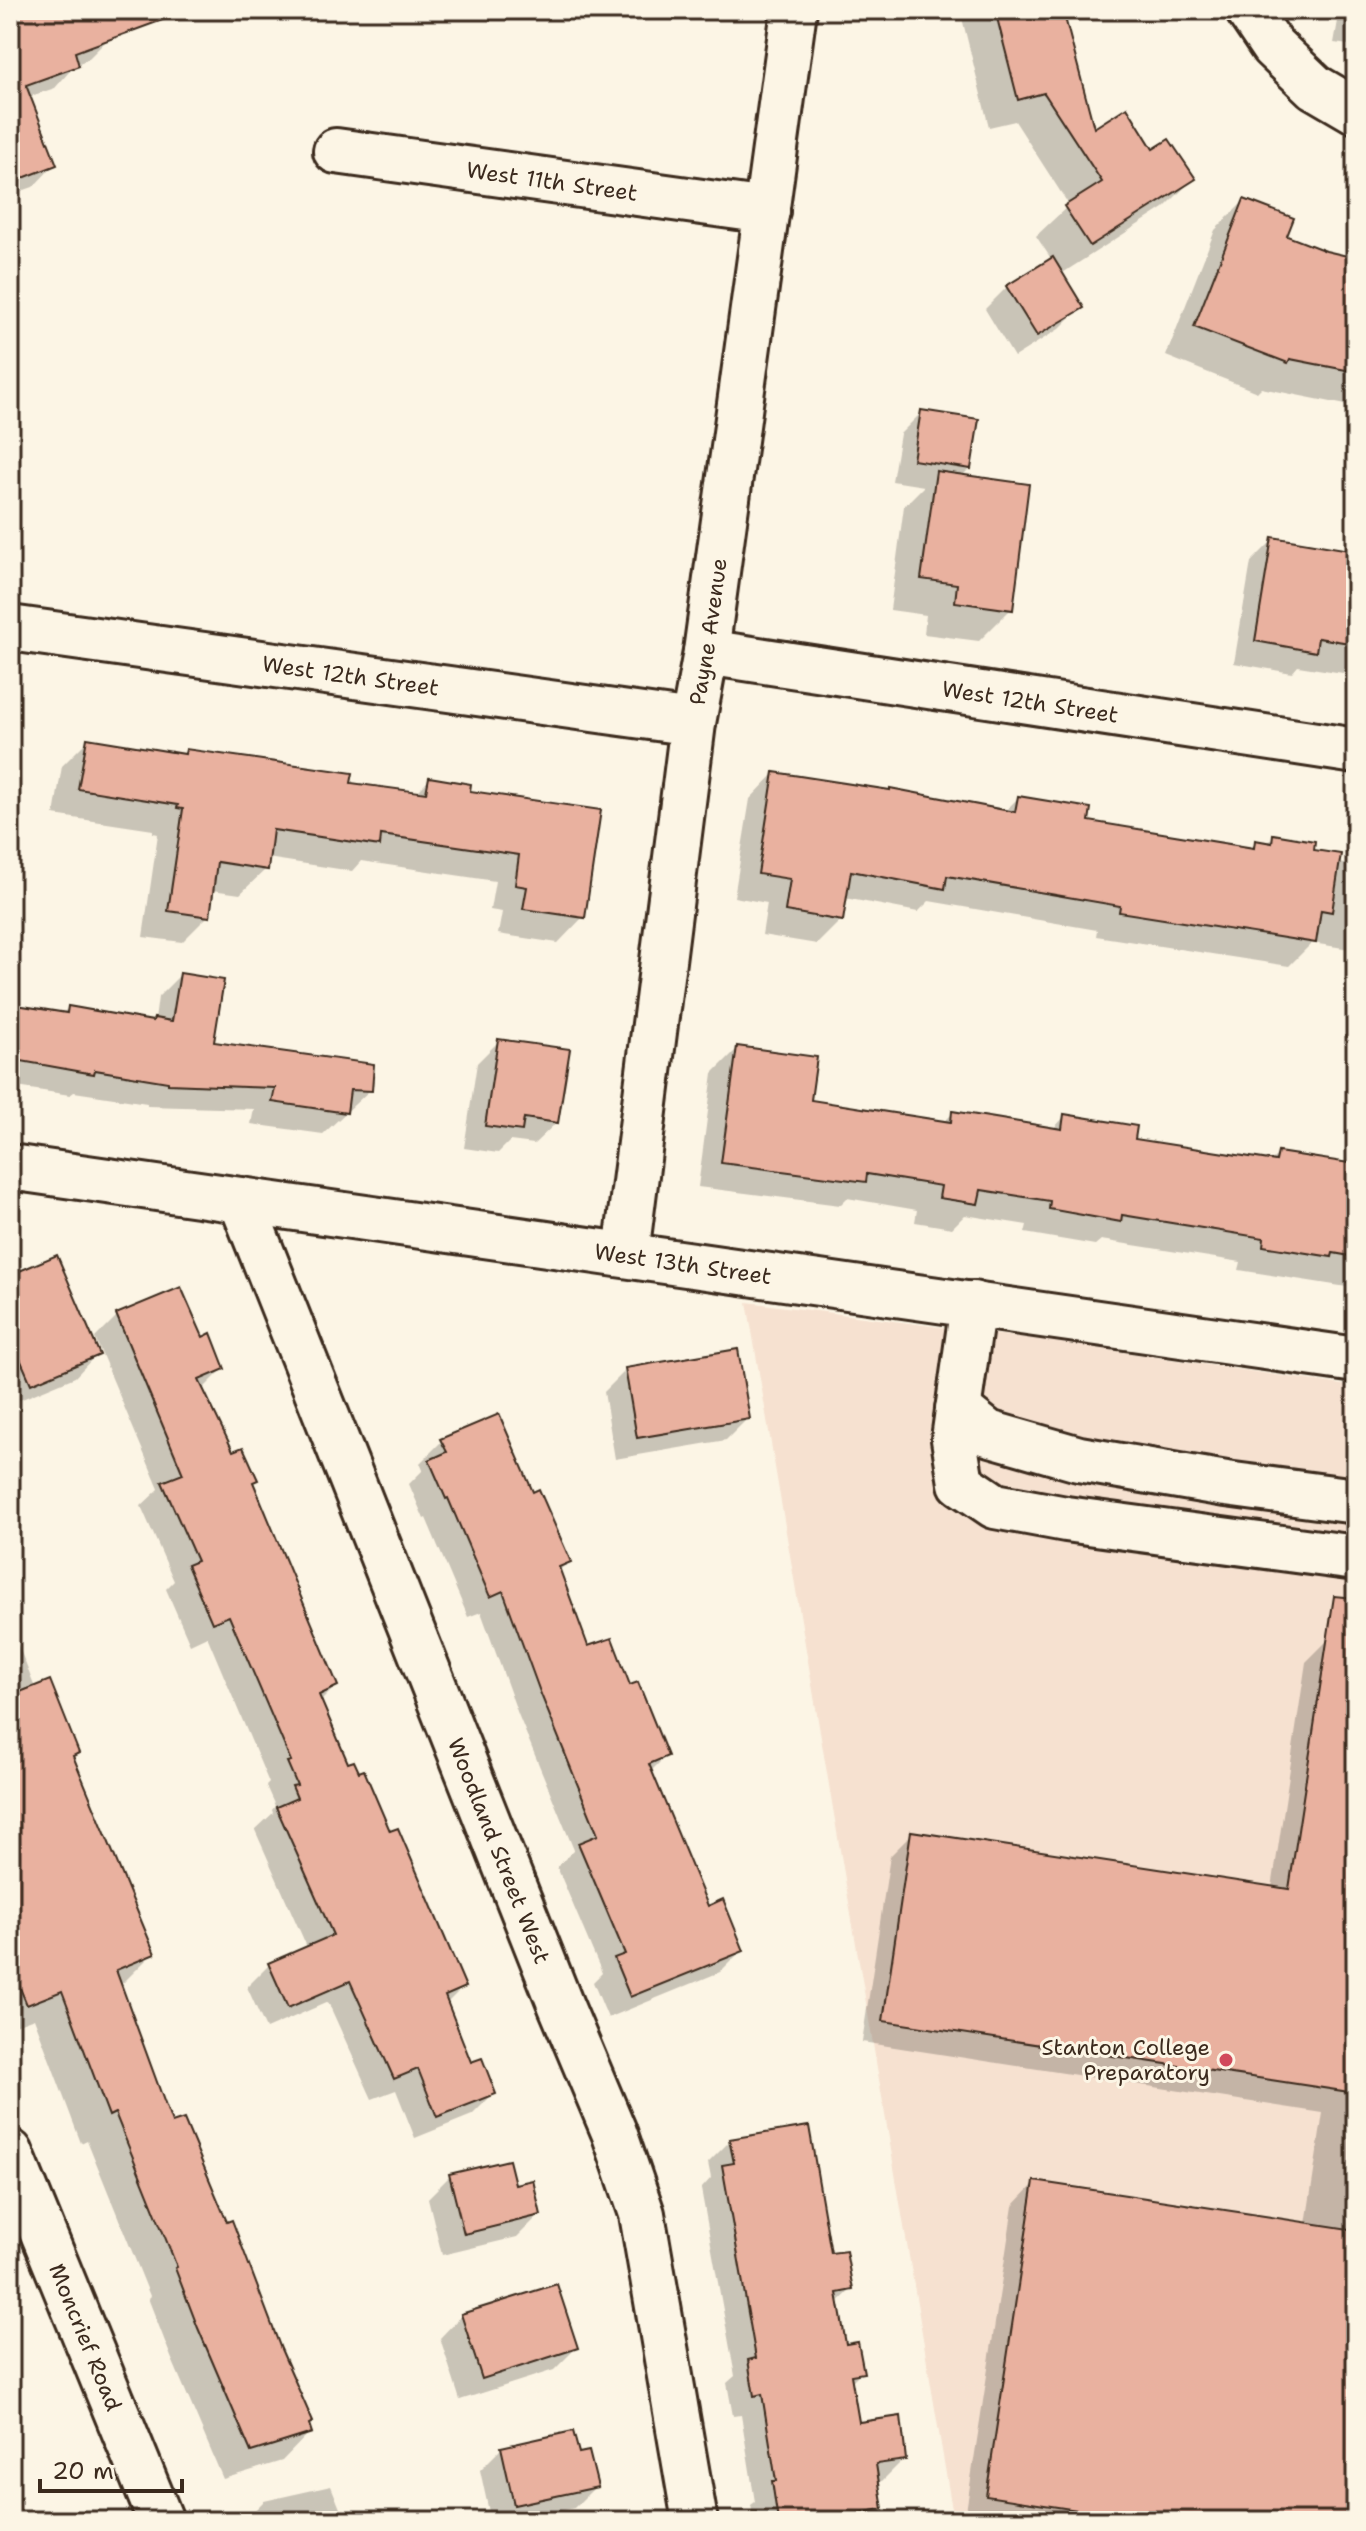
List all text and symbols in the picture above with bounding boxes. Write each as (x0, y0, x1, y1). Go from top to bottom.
street label: West 11th Street (465, 155, 639, 207)
street label: Payne Avenue (682, 556, 733, 707)
street label: West 12th Street (260, 649, 441, 702)
street label: West 12th Street (940, 674, 1121, 729)
street label: West 13th Street (593, 1236, 774, 1291)
street label: Woodland Street West (441, 1733, 557, 1968)
place label: Stanton College Preparatory (1042, 2033, 1210, 2087)
marker: Stanton College Preparatory (1217, 2051, 1235, 2069)
street label: Moncrief Road (43, 2259, 129, 2415)
scale bar (40, 2443, 182, 2493)
text: 20 m (52, 2455, 114, 2487)

